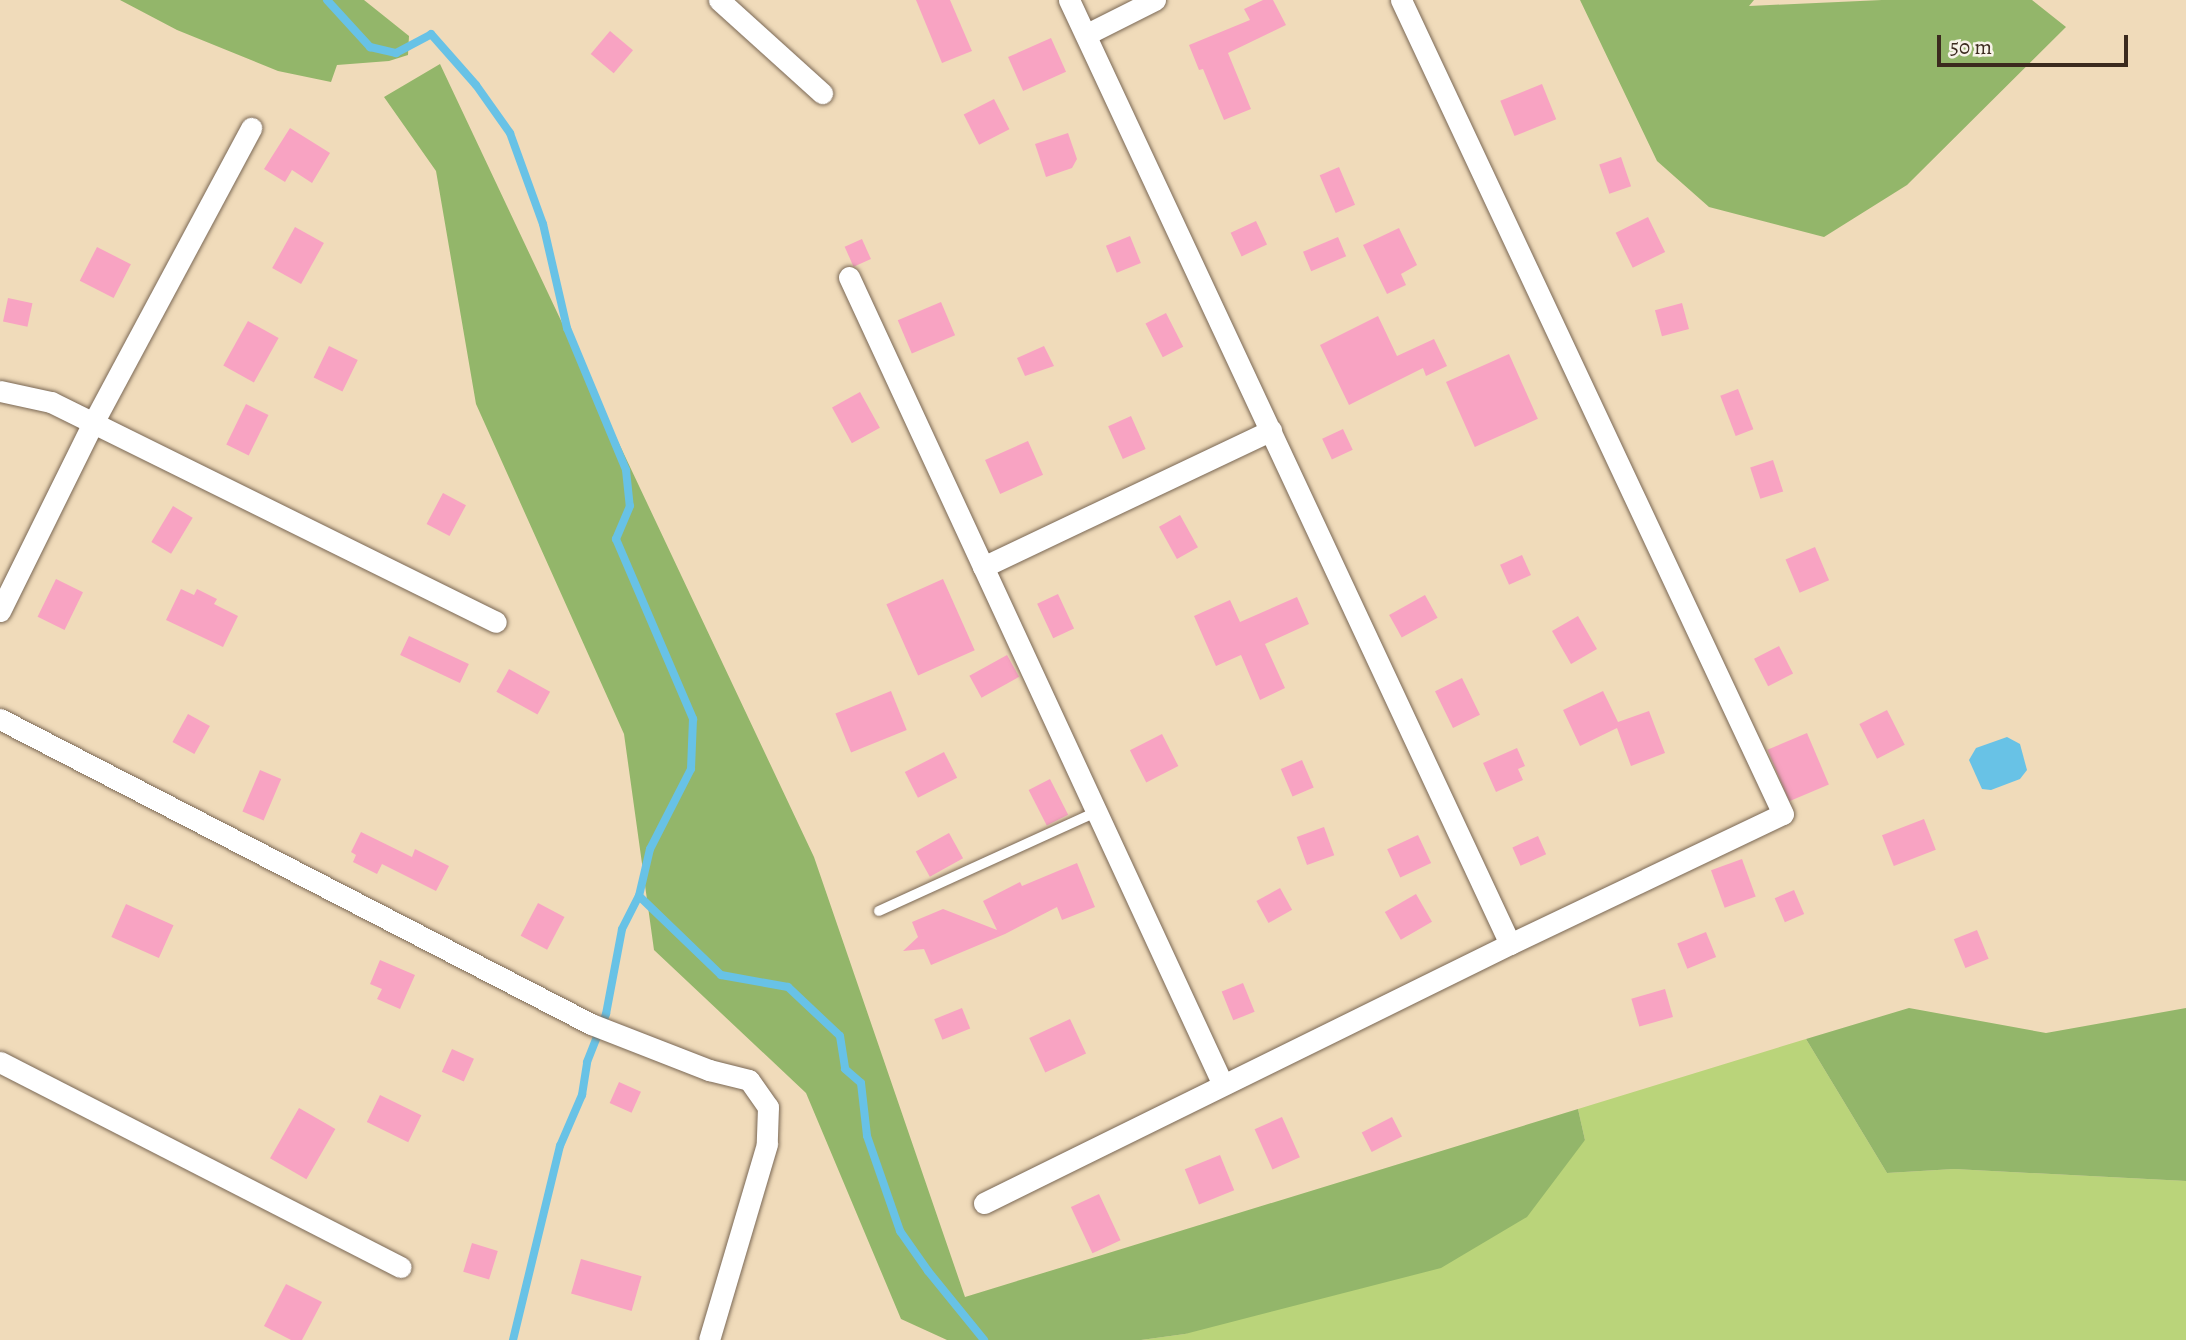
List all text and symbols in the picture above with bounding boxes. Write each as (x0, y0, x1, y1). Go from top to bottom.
scale bar (1941, 21, 2132, 65)
text: 50 m (1950, 33, 1992, 61)

